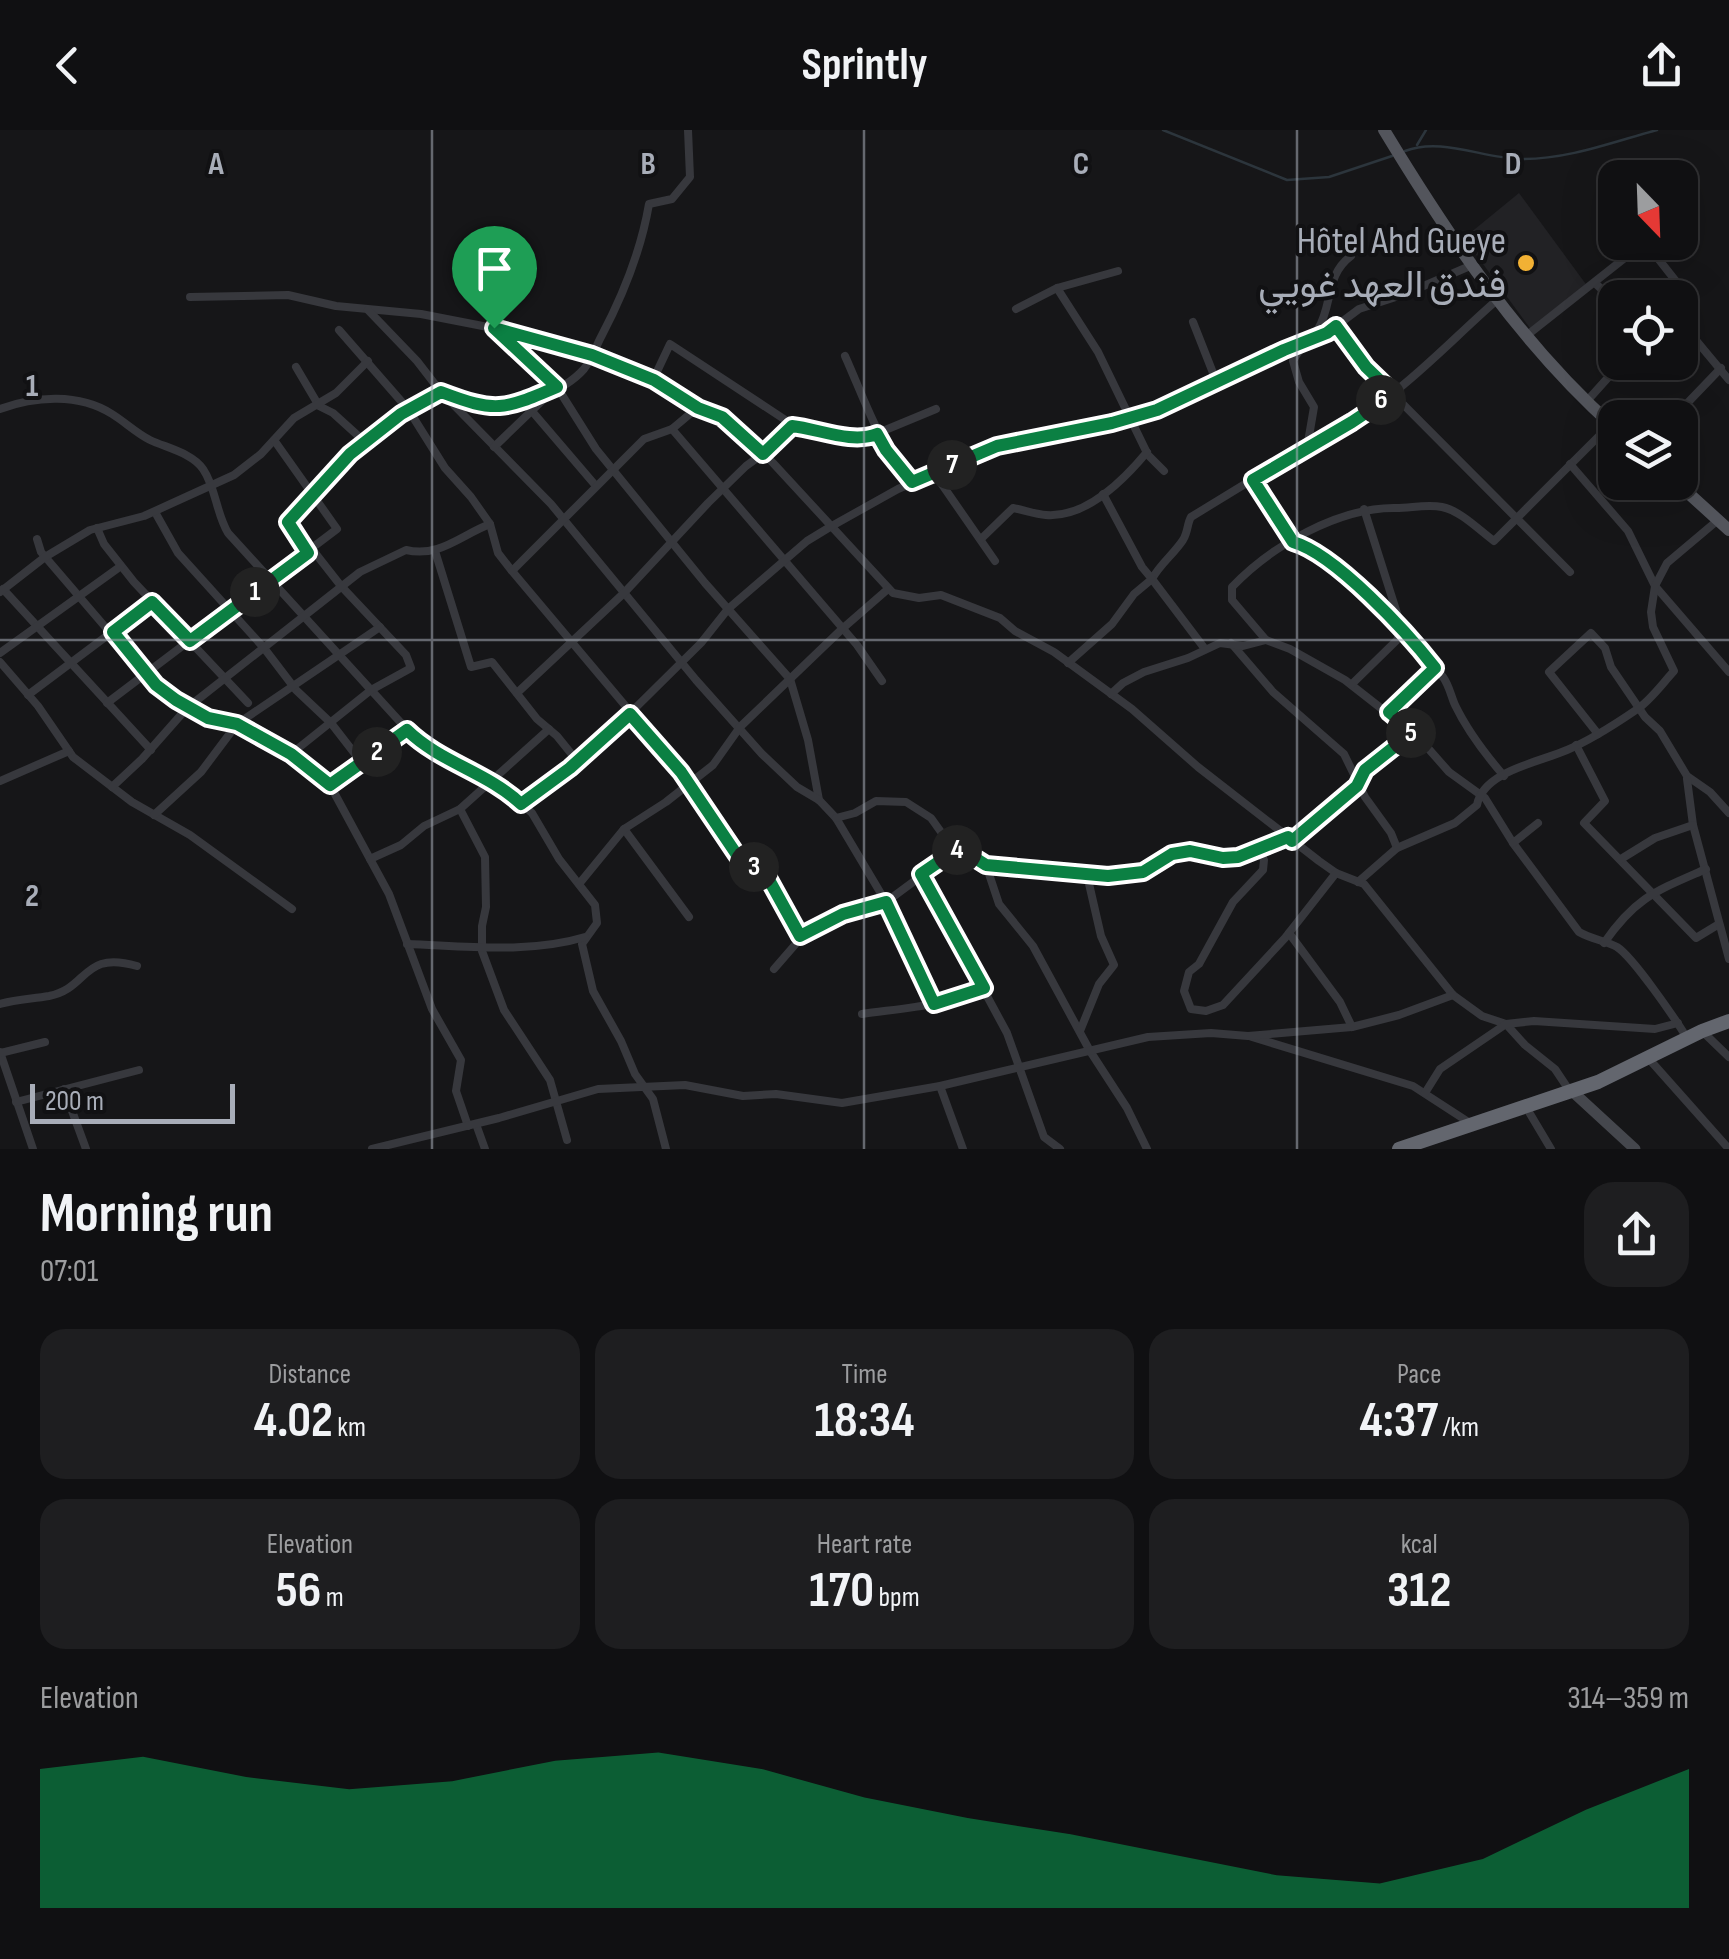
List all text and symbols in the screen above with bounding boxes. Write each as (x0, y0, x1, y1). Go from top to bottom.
icon: back (40, 38, 95, 93)
text: Sprintly (802, 38, 927, 93)
icon: share (1634, 38, 1689, 93)
text: A (207, 145, 224, 184)
text: B (640, 145, 656, 184)
text: C (1073, 145, 1089, 184)
text: D (1505, 145, 1521, 184)
north arrow (1598, 160, 1698, 260)
map controls (1598, 160, 1698, 500)
place label: Hôtel Ahd Gueye فندق العهد غويي (1258, 219, 1506, 315)
pin (452, 226, 537, 329)
icon: arrive (467, 241, 522, 296)
marker: Hôtel Ahd Gueye فندق العهد غويي (1515, 252, 1537, 274)
button: locate (1598, 280, 1698, 380)
text: 1 (26, 367, 39, 406)
pin: 6 (1356, 375, 1406, 425)
text: 6 (1374, 383, 1388, 416)
button: layers (1598, 400, 1698, 500)
pin: 7 (927, 440, 977, 490)
text: 7 (946, 448, 958, 481)
pin: 1 (230, 567, 280, 617)
text: 1 (250, 575, 260, 608)
pin: 5 (1386, 708, 1436, 758)
text: 5 (1405, 716, 1417, 749)
pin: 2 (352, 727, 402, 777)
text: 2 (371, 735, 383, 768)
pin: 4 (932, 825, 982, 875)
text: 4 (950, 833, 964, 866)
pin: 3 (729, 842, 779, 892)
text: 3 (748, 850, 760, 883)
text: 2 (25, 877, 39, 916)
scale bar (30, 1079, 235, 1124)
text: 200 m (45, 1085, 104, 1118)
text: Morning run (40, 1181, 273, 1248)
button: share (1584, 1182, 1689, 1287)
text: 07:01 (40, 1252, 98, 1291)
text: Distance (269, 1358, 351, 1391)
text: Time (842, 1358, 887, 1391)
text: Pace (1397, 1358, 1441, 1391)
text: 4.02 (254, 1391, 333, 1451)
text: 18:34 (814, 1391, 915, 1451)
text: 4:37 (1359, 1391, 1438, 1451)
text: km (333, 1411, 366, 1444)
text: /km (1438, 1411, 1479, 1444)
text: Elevation (267, 1528, 353, 1561)
text: Heart rate (817, 1528, 912, 1561)
text: kcal (1401, 1528, 1438, 1561)
text: 56 (276, 1561, 321, 1621)
text: 170 (809, 1561, 874, 1621)
text: 312 (1387, 1561, 1451, 1621)
text: m (321, 1581, 344, 1614)
text: bpm (874, 1581, 920, 1614)
text: Elevation (40, 1679, 139, 1718)
text: 314–359 m (1567, 1679, 1689, 1718)

